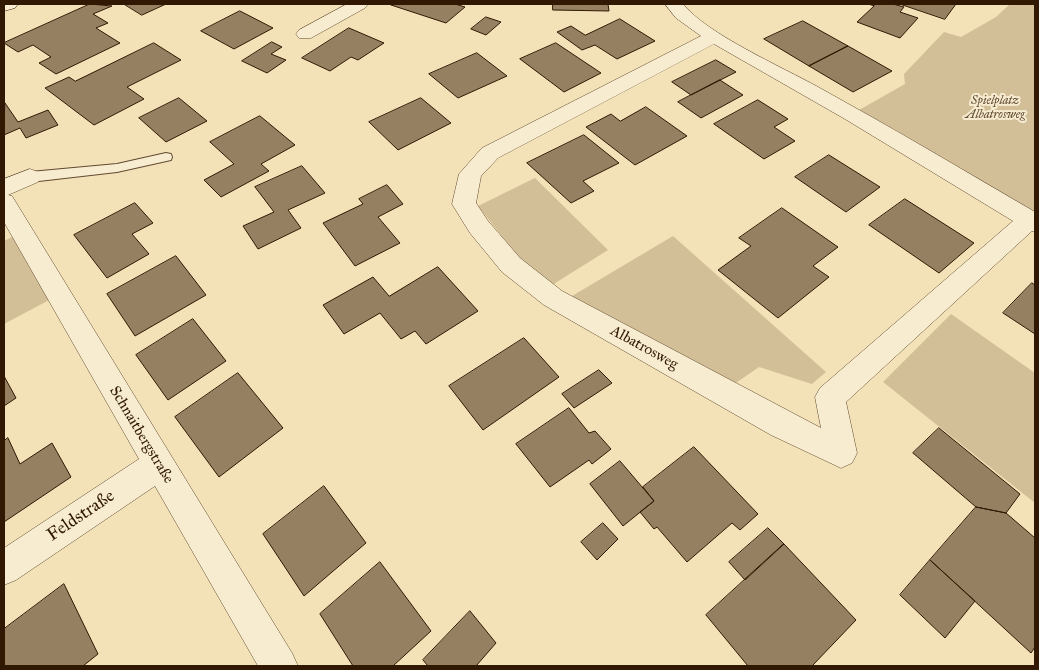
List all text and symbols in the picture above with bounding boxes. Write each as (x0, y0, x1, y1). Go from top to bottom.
park label: Spielplatz Albatrosweg (965, 94, 1025, 122)
street label: Albatrosweg (607, 322, 681, 374)
street label: Schnaitbergstraße (105, 383, 177, 487)
street label: Feldstraße (43, 486, 119, 546)

